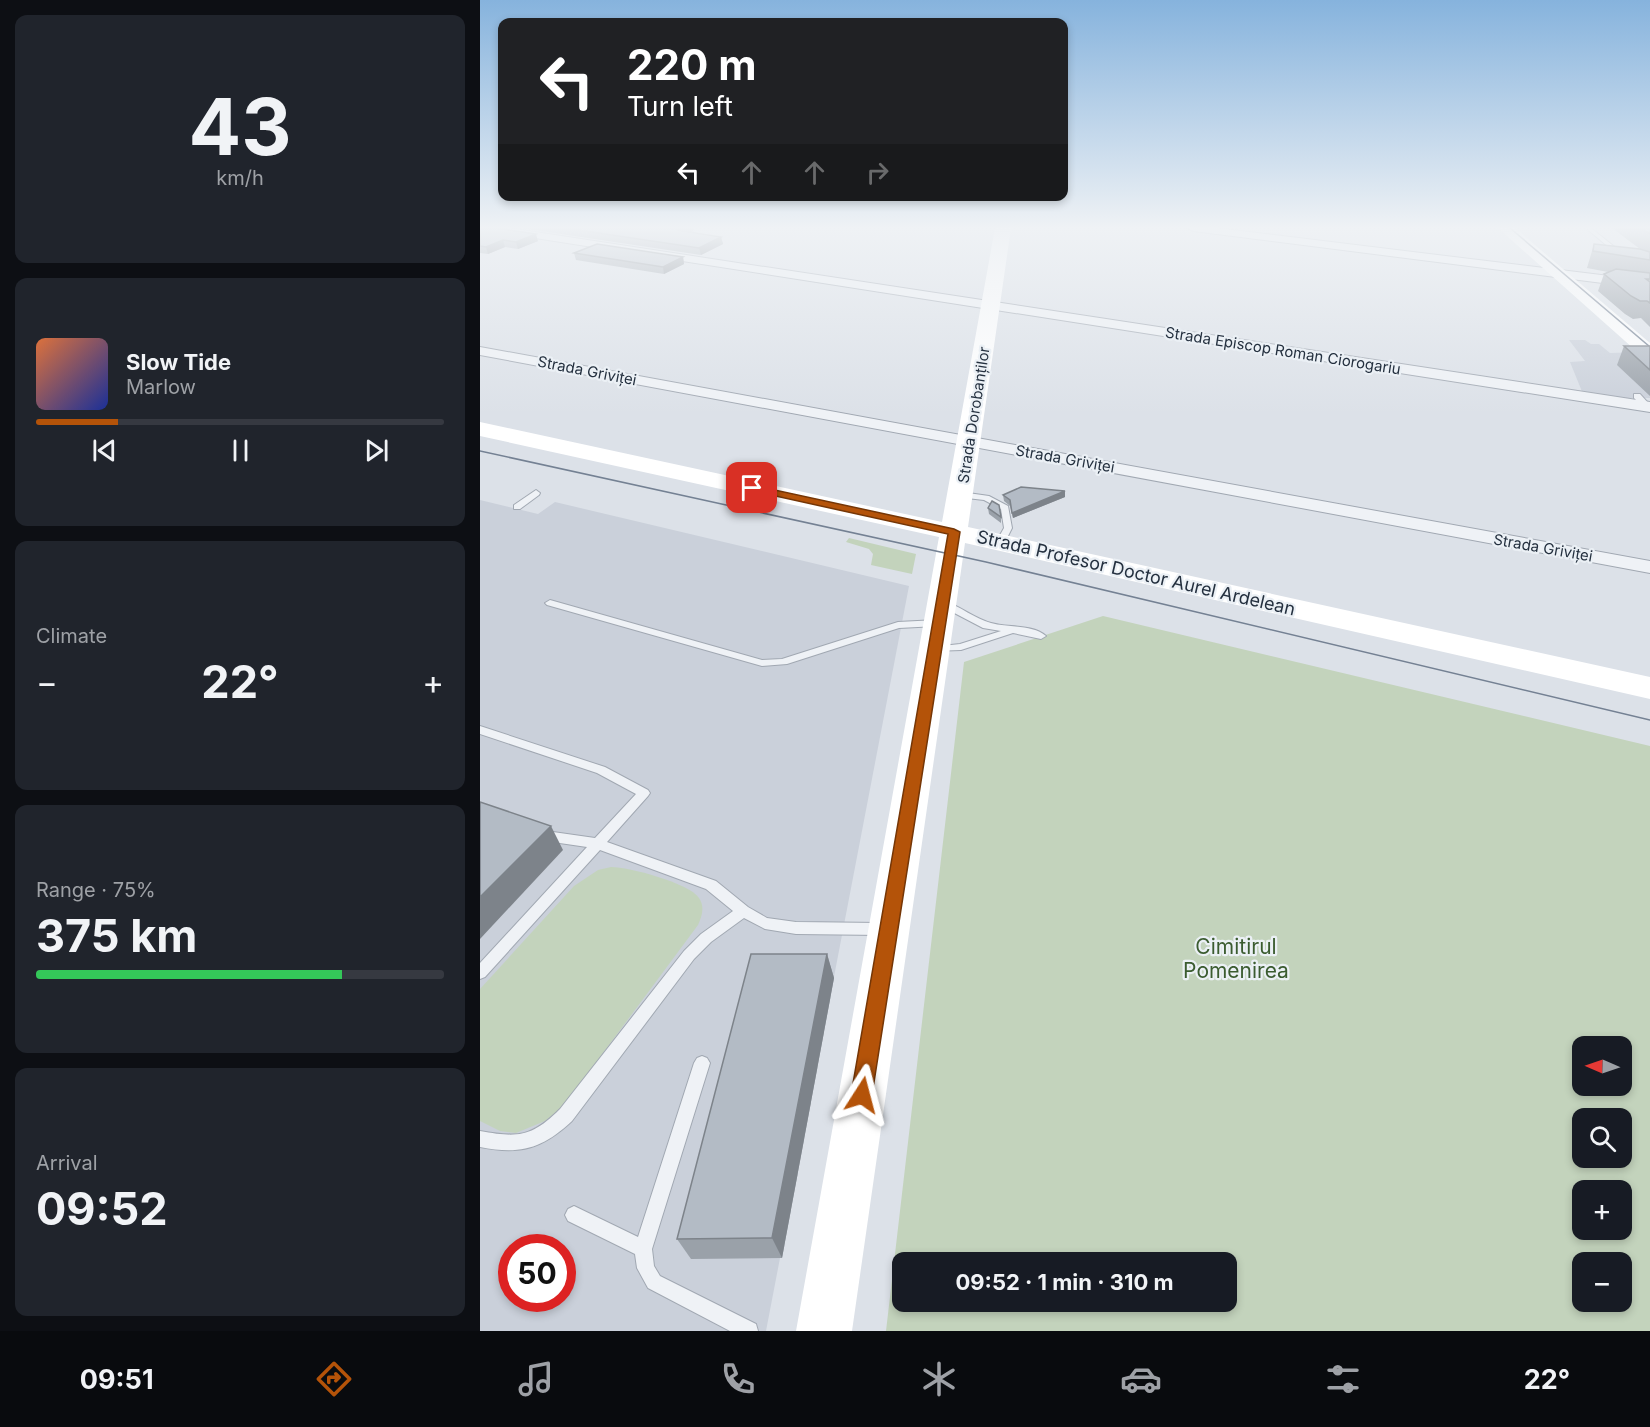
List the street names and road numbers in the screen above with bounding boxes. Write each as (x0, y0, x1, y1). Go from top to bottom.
street label: Strada Episcop Roman Ciorogariu (1164, 322, 1402, 379)
street label: Strada Dorobanților (953, 345, 994, 485)
street label: Strada Griviței (536, 352, 638, 389)
street label: Strada Griviței (1014, 440, 1116, 477)
street label: Strada Profesor Doctor Aurel Ardelean (975, 526, 1297, 619)
street label: Strada Griviței (1492, 529, 1594, 566)

